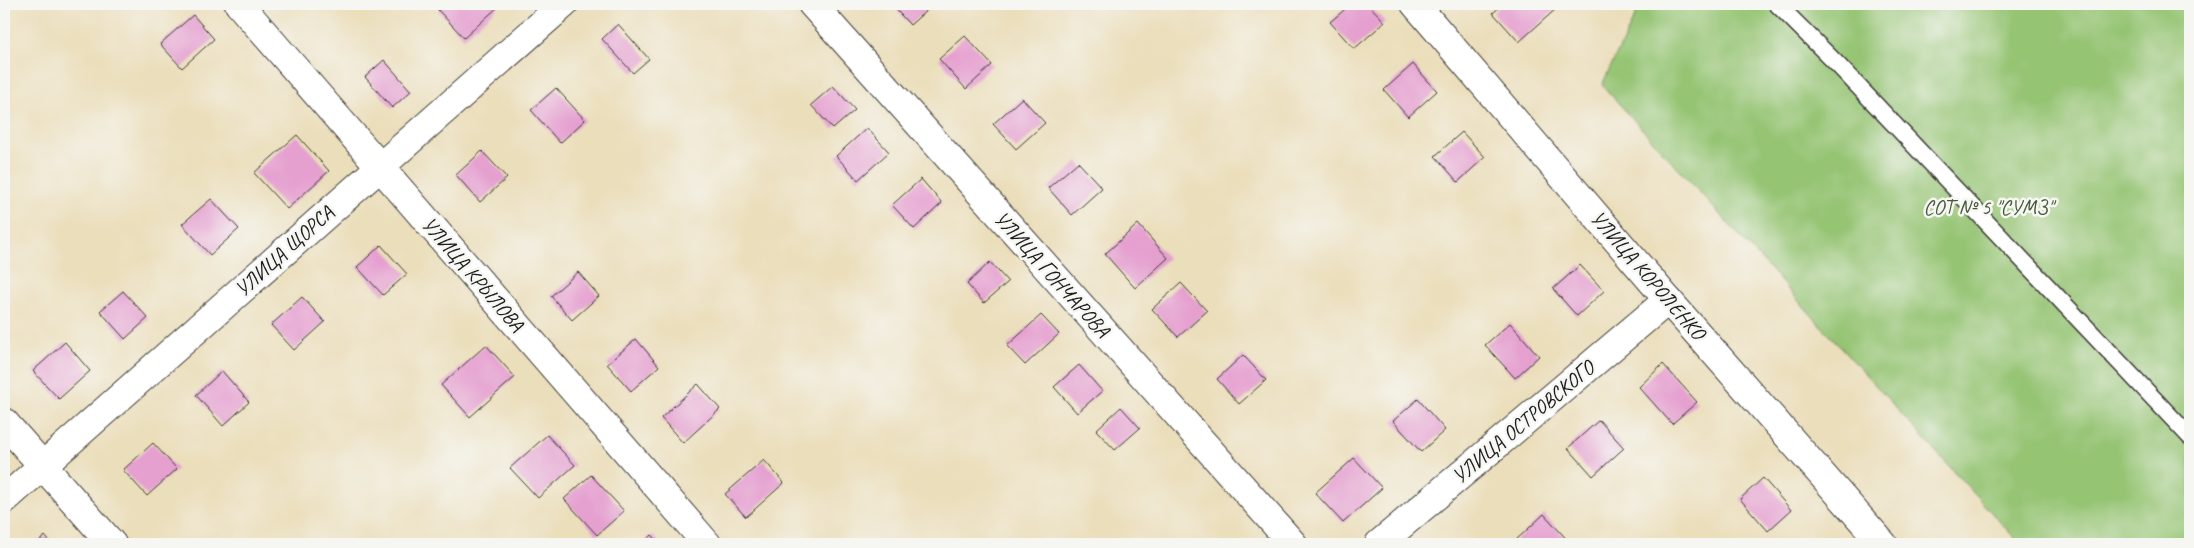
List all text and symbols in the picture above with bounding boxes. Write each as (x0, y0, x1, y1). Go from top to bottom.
park label: СОТ № 5 "СУМЗ" (1923, 194, 2057, 220)
street label: УЛИЦА ЩОРСА (229, 200, 339, 302)
street label: УЛИЦА ГОНЧАРОВА (988, 205, 1116, 344)
street label: УЛИЦА КОРОЛЕНКО (1585, 205, 1713, 347)
street label: УЛИЦА КРЫЛОВА (416, 211, 530, 337)
street label: УЛИЦА ОСТРОВСКОГО (1447, 353, 1601, 489)

